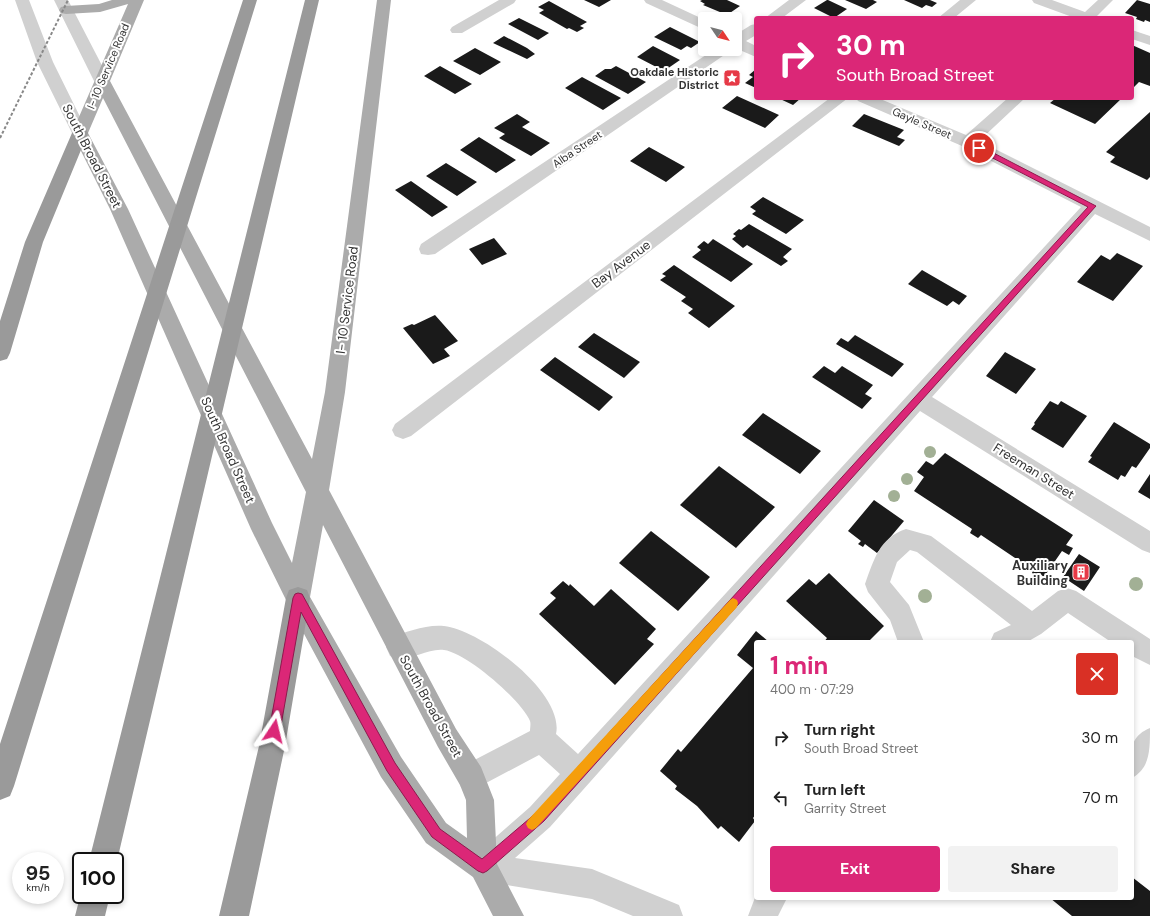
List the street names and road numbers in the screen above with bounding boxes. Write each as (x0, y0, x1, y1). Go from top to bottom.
street label: I- 10 Service Road (84, 21, 132, 111)
street label: South Broad Street (58, 101, 126, 211)
street label: Gayle Street (890, 104, 954, 142)
street label: Alba Street (550, 127, 604, 171)
street label: Bay Avenue (588, 236, 654, 292)
street label: I- 10 Service Road (332, 245, 362, 355)
street label: South Broad Street (197, 394, 259, 506)
street label: Freeman Street (990, 439, 1078, 503)
street label: South Broad Street (396, 652, 466, 760)

